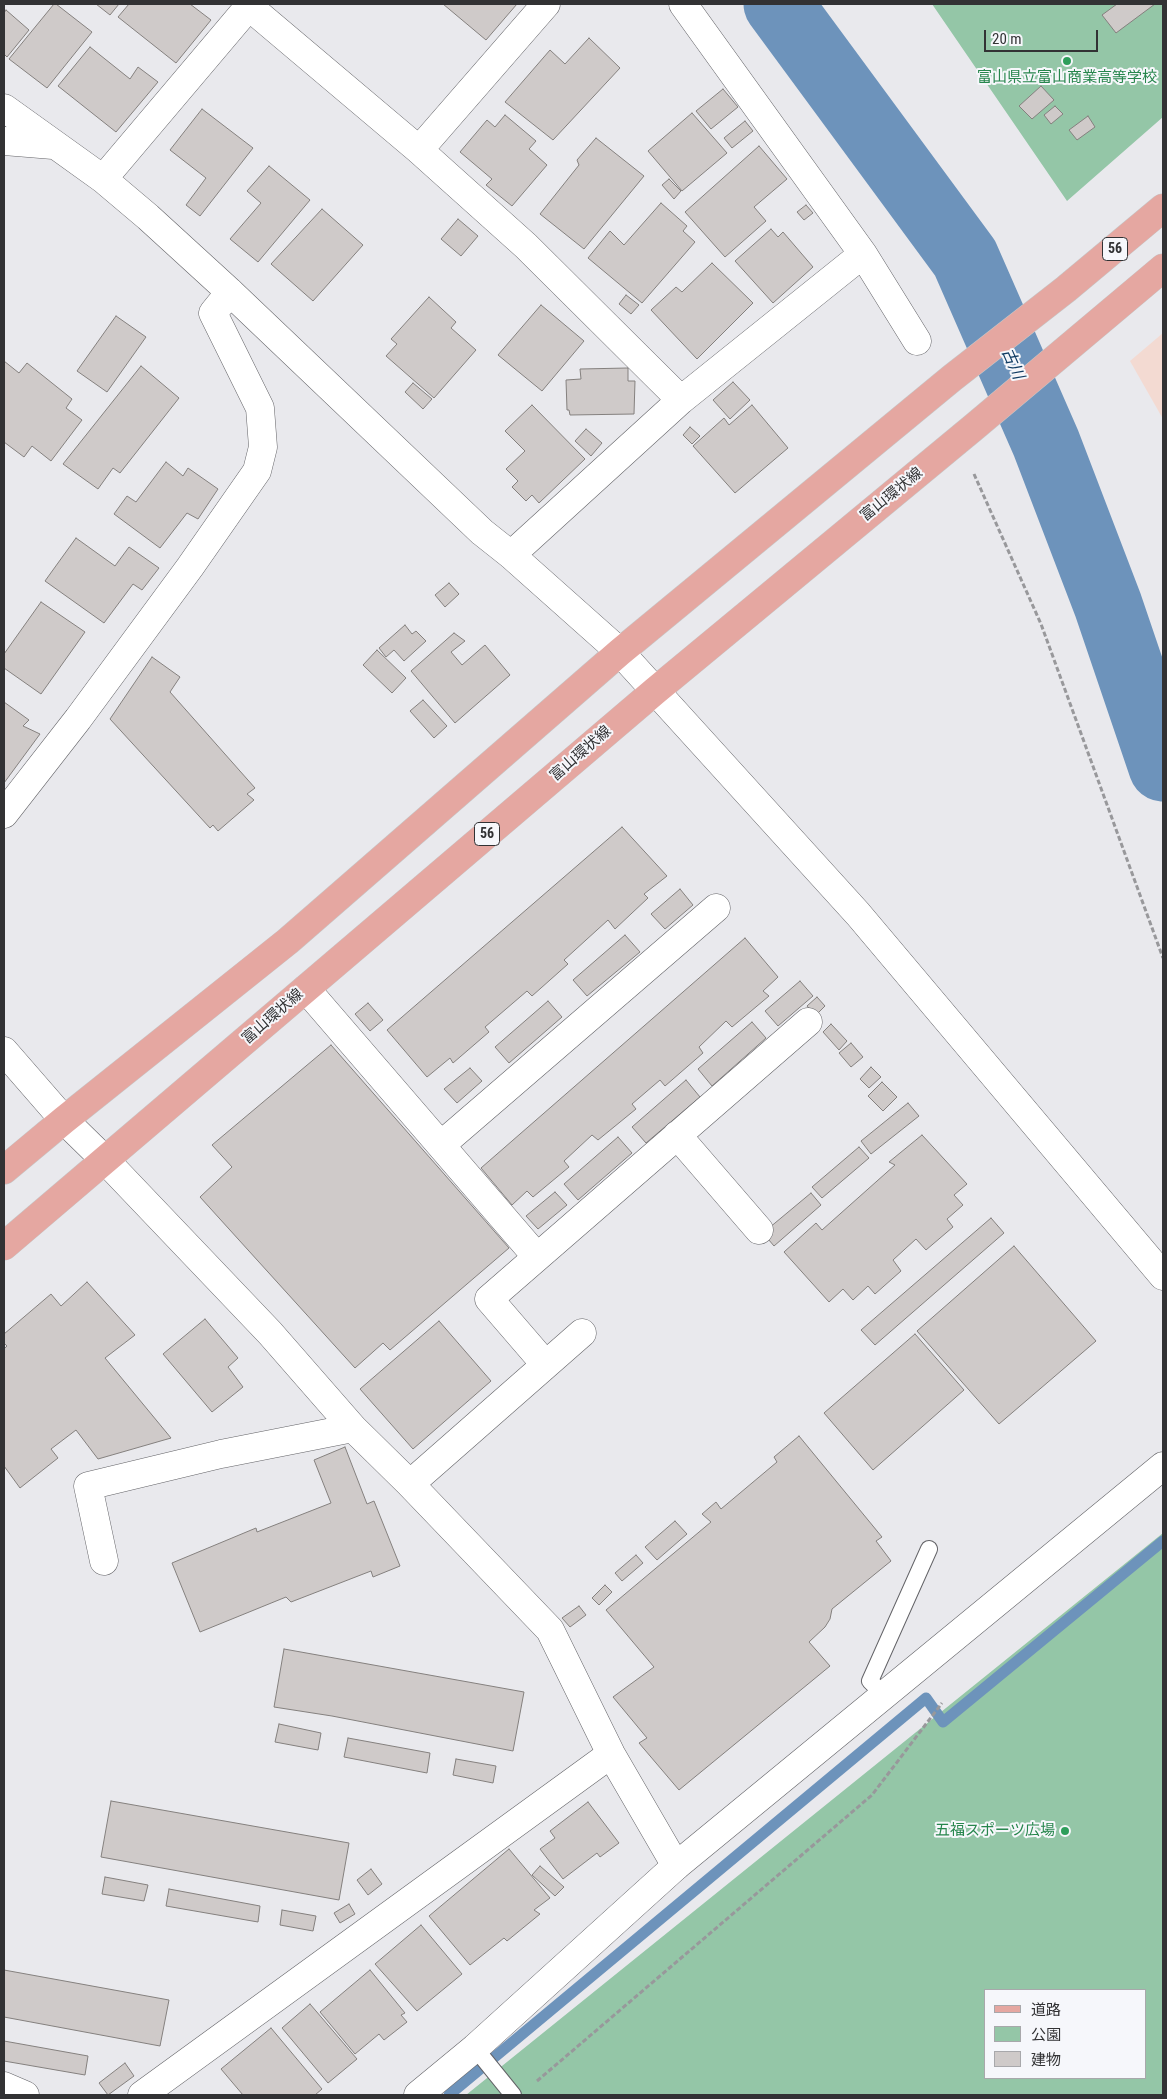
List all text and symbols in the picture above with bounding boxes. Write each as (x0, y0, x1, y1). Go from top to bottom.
scale bar (987, 20, 1101, 52)
text: 20 m (992, 30, 1022, 48)
marker: 富山県立富山商業高等学校 (1061, 55, 1073, 67)
place label: 富山県立富山商業高等学校 (977, 69, 1157, 87)
road number: 56 (1102, 238, 1128, 260)
water label: 古川 (997, 345, 1027, 383)
street label: 富山環状線 (857, 464, 927, 526)
street label: 富山環状線 (547, 723, 615, 785)
road number: 56 (474, 822, 500, 846)
street label: 富山環状線 (239, 986, 307, 1048)
place label: 五福スポーツ広場 (935, 1822, 1055, 1840)
marker: 五福スポーツ広場 (1059, 1825, 1071, 1837)
legend (984, 1989, 1147, 2079)
text: 道路 (1031, 2001, 1061, 2019)
text: 公園 (1031, 2026, 1061, 2044)
text: 建物 (1031, 2051, 1061, 2069)

